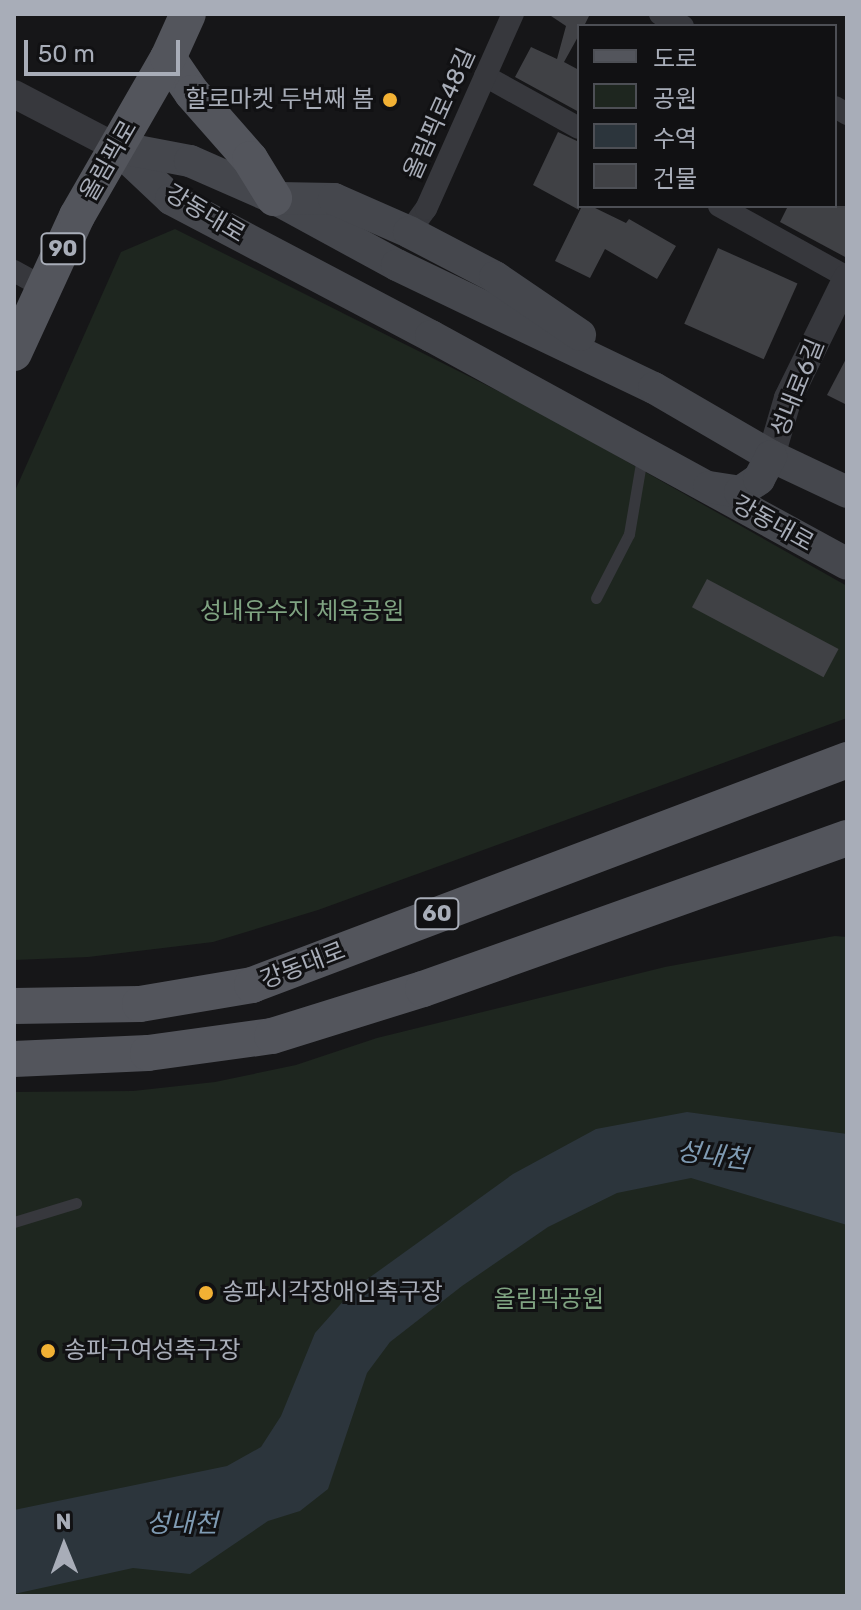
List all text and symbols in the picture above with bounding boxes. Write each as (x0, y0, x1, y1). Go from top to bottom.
scale bar (28, 24, 184, 74)
legend (577, 24, 837, 208)
text: 50 m (38, 40, 95, 68)
street label: 올림픽로48길 (398, 44, 482, 184)
text: 도로 (653, 45, 697, 73)
text: 공원 (653, 85, 697, 113)
place label: 할로마켓 두번째 봄 (186, 86, 374, 114)
marker: 할로마켓 두번째 봄 (381, 91, 399, 109)
street label: 올림픽로 (74, 116, 144, 206)
text: 수역 (653, 125, 697, 153)
text: 건물 (653, 165, 697, 193)
street label: 강동대로 (160, 179, 250, 249)
road number: 90 (39, 231, 87, 267)
street label: 성내로6길 (765, 335, 831, 441)
street label: 강동대로 (727, 490, 819, 558)
park label: 성내유수지 체육공원 (200, 598, 404, 626)
road number: 60 (413, 896, 461, 932)
street label: 강동대로 (257, 937, 349, 995)
water label: 성내천 (674, 1136, 750, 1176)
place label: 송파시각장애인축구장 (222, 1279, 443, 1307)
marker: 송파시각장애인축구장 (197, 1284, 215, 1302)
park label: 올림픽공원 (494, 1286, 604, 1314)
place label: 송파구여성축구장 (64, 1337, 241, 1365)
marker: 송파구여성축구장 (39, 1342, 57, 1360)
north arrow (24, 1506, 104, 1586)
text: N (55, 1508, 72, 1535)
water label: 성내천 (146, 1508, 218, 1540)

